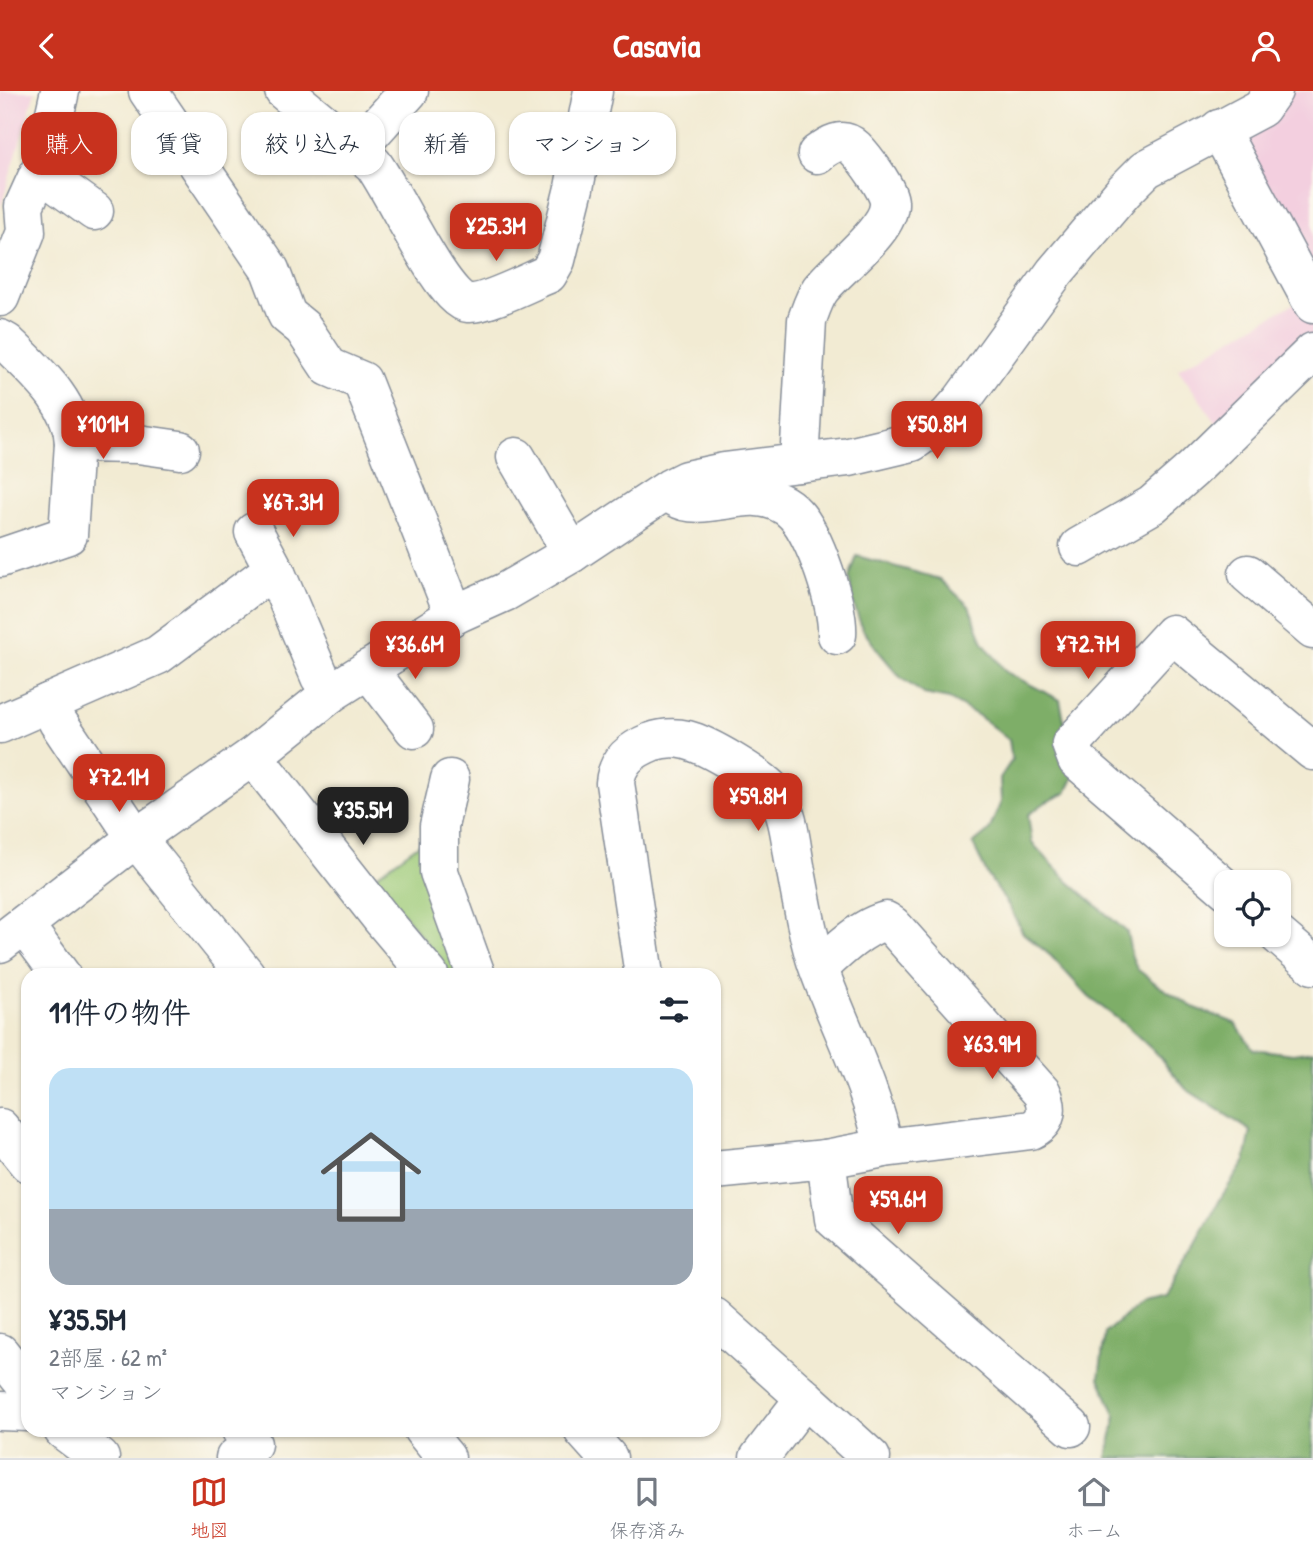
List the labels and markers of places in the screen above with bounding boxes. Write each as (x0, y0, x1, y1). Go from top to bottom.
pin: ¥25.3M (439, 204, 553, 263)
pin: ¥101M (54, 401, 152, 461)
pin: ¥50.8M (880, 401, 994, 461)
pin: ¥67.3M (236, 479, 350, 539)
pin: ¥36.6M (358, 621, 472, 681)
pin: ¥72.7M (1031, 621, 1145, 681)
pin: ¥72.1M (62, 755, 176, 814)
pin: ¥59.8M (701, 773, 815, 833)
pin: ¥35.5M (306, 787, 420, 847)
pin: ¥63.9M (935, 1021, 1049, 1081)
pin: ¥59.6M (841, 1177, 955, 1236)

